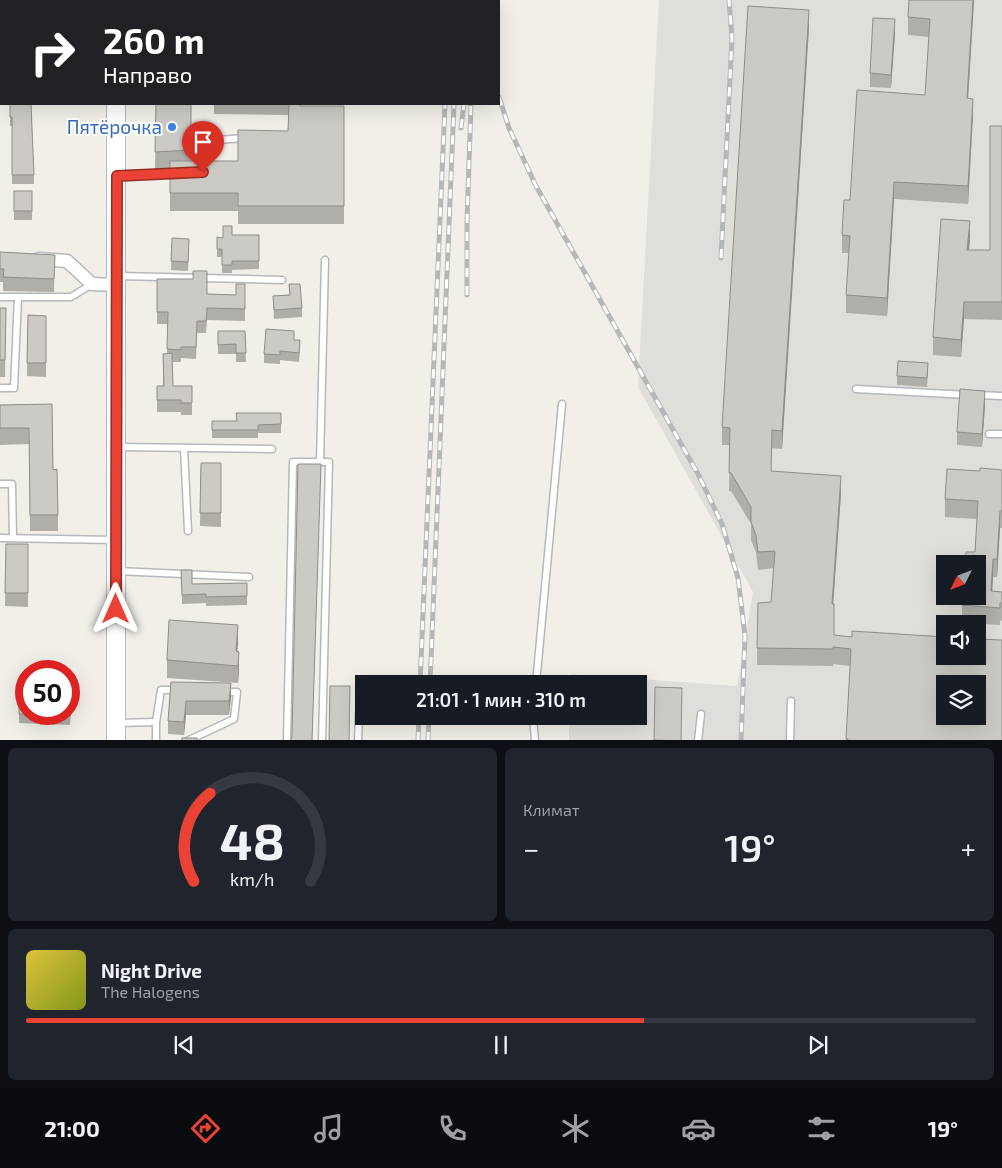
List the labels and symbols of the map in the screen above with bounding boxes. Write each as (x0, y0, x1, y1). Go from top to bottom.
place label: Пятёрочка (67, 115, 162, 138)
marker: Пятёрочка (166, 121, 178, 133)
pin (182, 121, 224, 172)
north arrow (936, 555, 986, 605)
position arrow (89, 582, 141, 634)
speed limit sign: 50 (15, 660, 80, 725)

